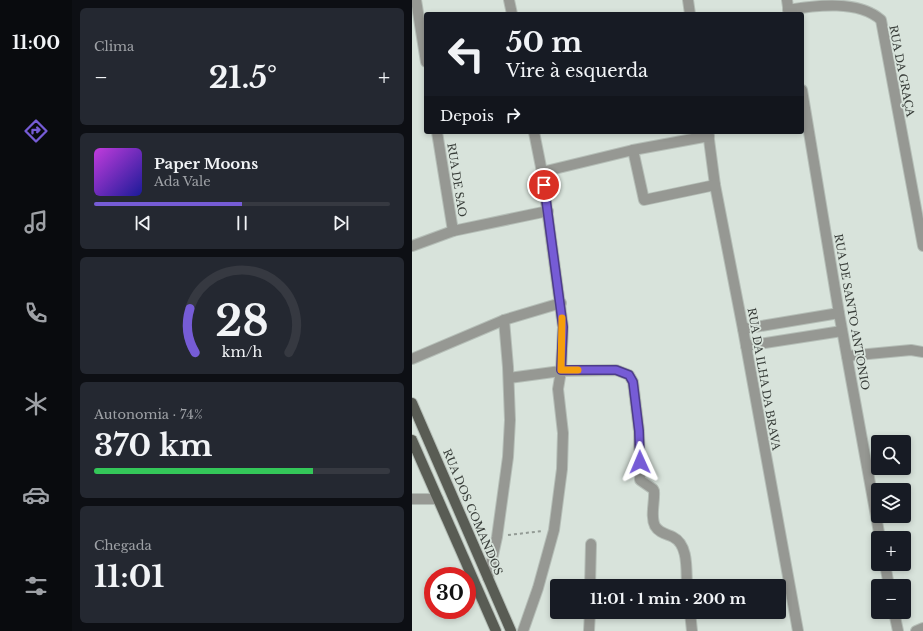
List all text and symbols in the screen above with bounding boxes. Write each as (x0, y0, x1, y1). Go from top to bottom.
street label: RUA DA GRAÇA (886, 24, 918, 119)
text: 50 m (506, 25, 582, 60)
icon: left (440, 28, 492, 80)
text: 11:00 (12, 32, 60, 54)
text: Clima (94, 38, 134, 55)
text: 21.5° (209, 59, 277, 96)
text: Vire à esquerda (506, 60, 648, 82)
text: − (94, 64, 108, 91)
text: + (378, 64, 390, 91)
icon: right (502, 104, 524, 126)
text: Depois (440, 106, 494, 125)
icon: directions (22, 117, 50, 145)
street label: RUA DE SAO (444, 142, 470, 218)
text: Paper Moons (154, 154, 258, 173)
pin (527, 168, 561, 202)
text: Ada Vale (154, 173, 211, 190)
icon: arrive (533, 174, 555, 196)
icon: music (22, 208, 50, 236)
icon: previous (132, 212, 154, 234)
icon: pause (231, 212, 253, 234)
icon: next (330, 212, 352, 234)
street label: RUA DE SANTO ANTONIO (831, 233, 873, 391)
text: 28 (215, 296, 269, 347)
icon: phone (22, 299, 50, 327)
street label: RUA DA ILHA DA BRAVA (745, 306, 784, 452)
text: km/h (222, 343, 262, 361)
icon: climate (22, 390, 50, 418)
text: Autonomia · 74% (94, 406, 203, 423)
text: 370 km (94, 427, 212, 464)
map controls (871, 435, 911, 619)
button: search (871, 435, 911, 475)
position arrow (619, 441, 661, 483)
street label: RUA DOS COMANDOS (440, 447, 506, 577)
icon: car (22, 481, 50, 509)
button: layers (871, 483, 911, 523)
button: + (871, 531, 911, 571)
text: Chegada (94, 537, 152, 554)
text: 11:01 (94, 558, 164, 595)
speed limit sign: 30 (424, 567, 476, 619)
icon: filters (22, 572, 50, 600)
button: − (871, 579, 911, 619)
text: 11:01 · 1 min · 200 m (590, 589, 746, 608)

